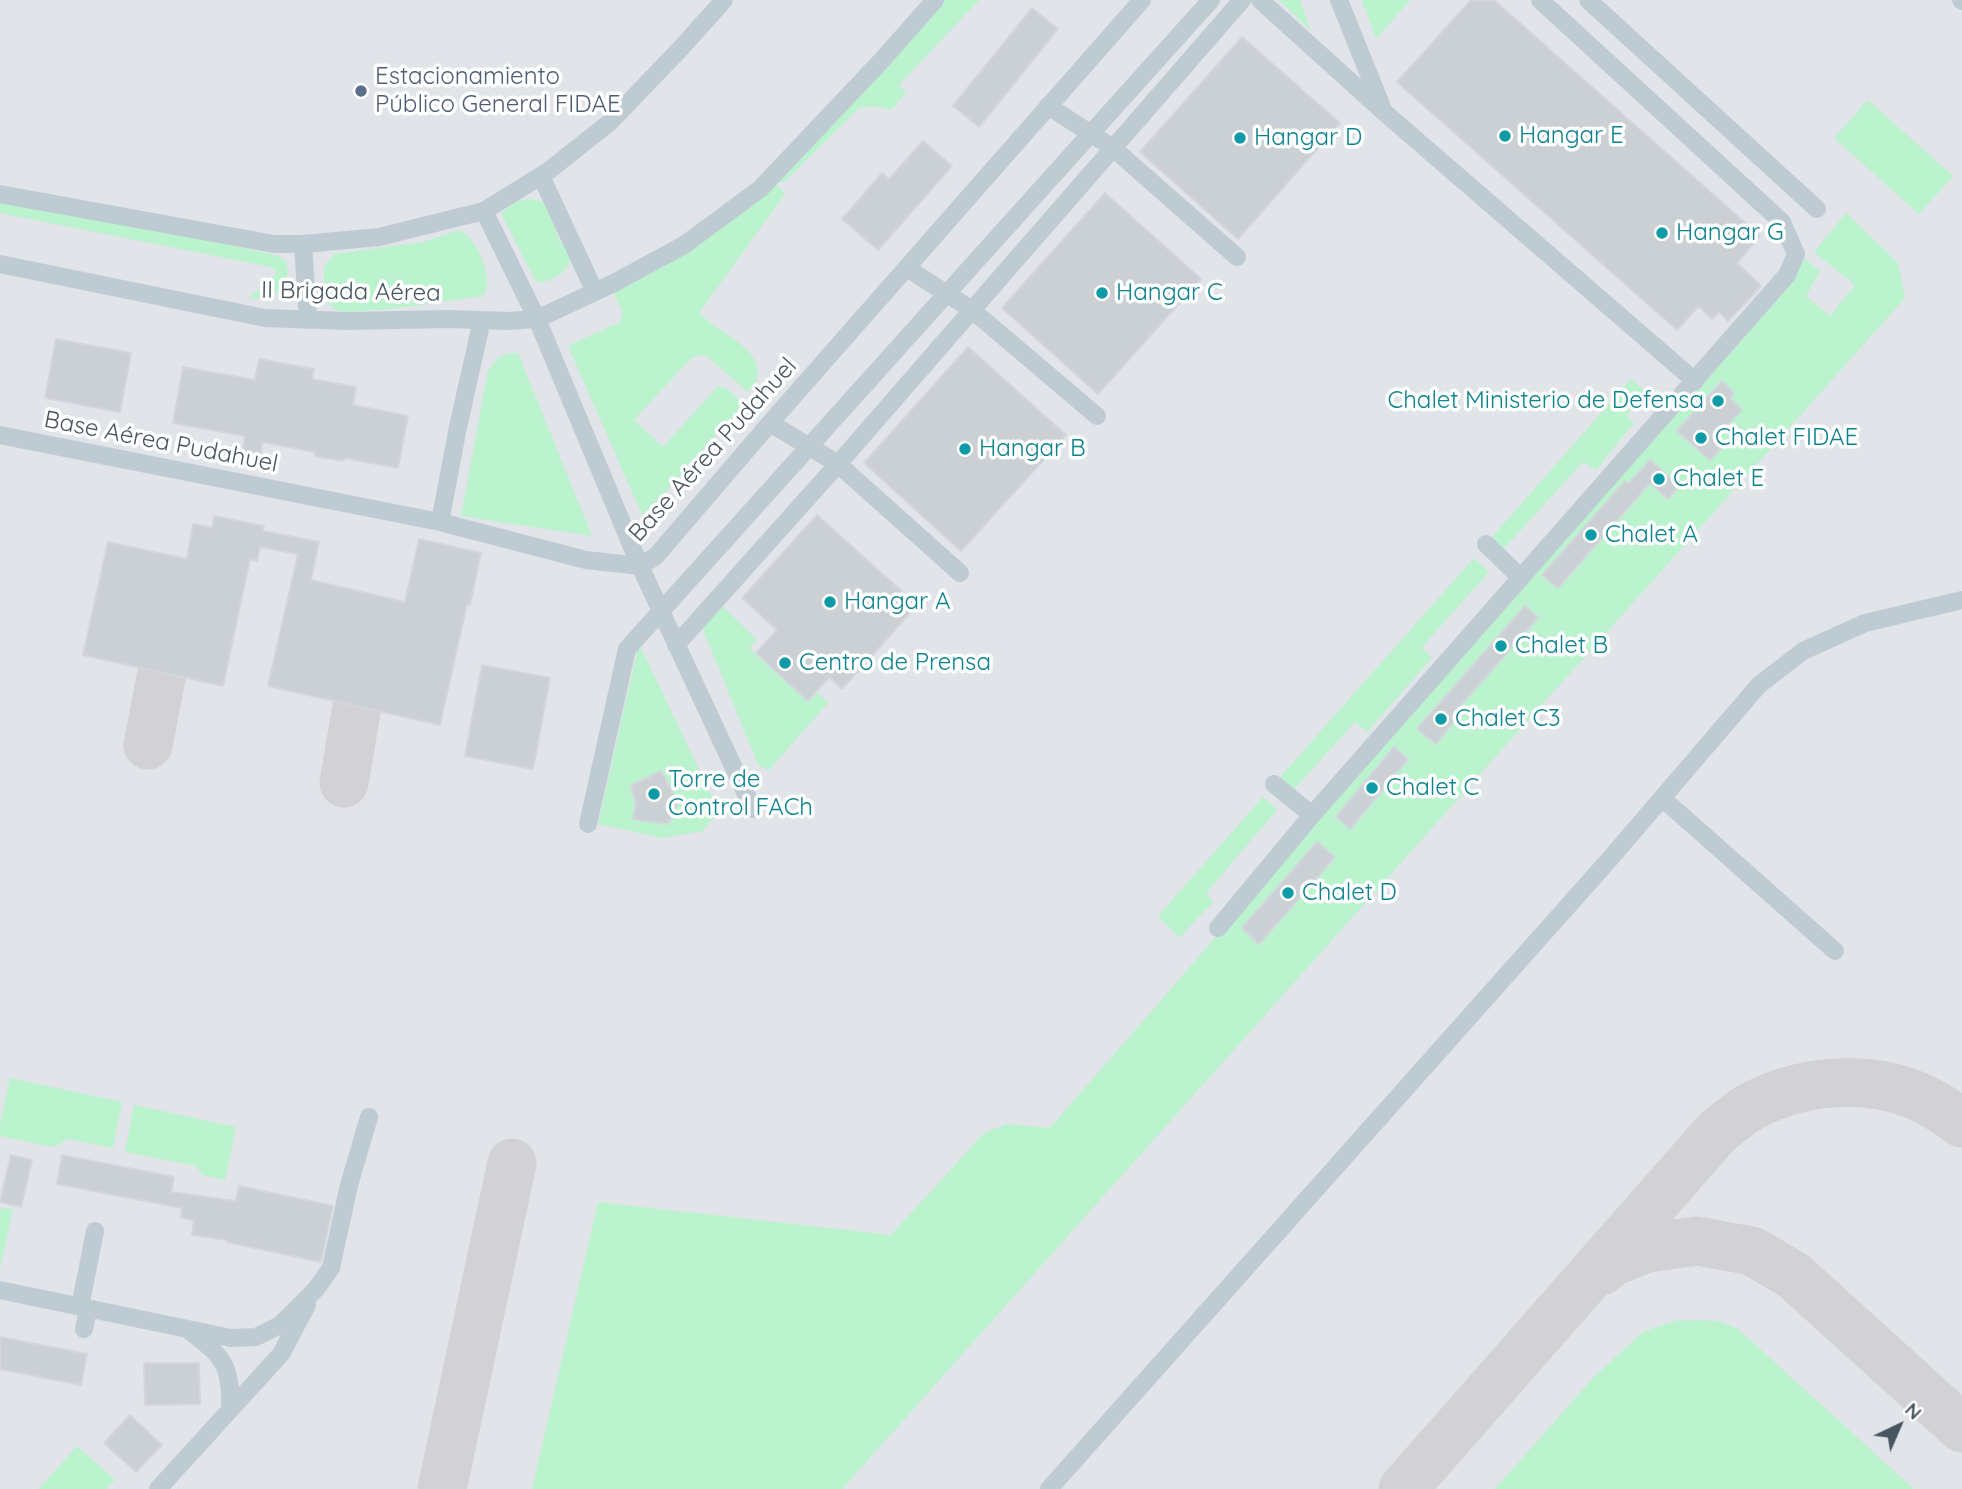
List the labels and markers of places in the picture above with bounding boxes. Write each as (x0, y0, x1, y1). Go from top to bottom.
place label: Estacionamiento Público General FIDAE (375, 63, 621, 119)
marker: Estacionamiento Público General FIDAE (353, 83, 369, 99)
place label: Hangar E (1519, 122, 1624, 150)
place label: Hangar D (1254, 124, 1362, 152)
marker: Hangar E (1497, 128, 1513, 144)
marker: Hangar D (1232, 130, 1248, 146)
place label: Hangar G (1676, 219, 1784, 247)
marker: Hangar G (1654, 225, 1670, 241)
place label: Hangar C (1116, 279, 1223, 307)
marker: Hangar C (1094, 285, 1110, 301)
place label: Chalet Ministerio de Defensa (1388, 387, 1704, 415)
marker: Chalet Ministerio de Defensa (1710, 393, 1726, 409)
place label: Chalet FIDAE (1715, 424, 1858, 452)
marker: Chalet FIDAE (1693, 430, 1709, 446)
place label: Hangar B (979, 435, 1086, 463)
marker: Hangar B (957, 441, 973, 457)
place label: Chalet E (1673, 465, 1764, 493)
marker: Chalet E (1651, 471, 1667, 487)
place label: Chalet A (1605, 521, 1698, 549)
marker: Chalet A (1583, 527, 1599, 543)
place label: Hangar A (844, 588, 950, 616)
marker: Hangar A (822, 594, 838, 610)
place label: Chalet B (1515, 632, 1608, 660)
marker: Chalet B (1493, 638, 1509, 654)
place label: Centro de Prensa (799, 649, 991, 677)
marker: Centro de Prensa (777, 655, 793, 671)
place label: Chalet C3 (1455, 705, 1561, 733)
marker: Chalet C3 (1433, 711, 1449, 727)
place label: Torre de Control FACh (668, 766, 813, 822)
place label: Chalet C (1386, 774, 1479, 802)
marker: Chalet C (1364, 780, 1380, 796)
marker: Torre de Control FACh (646, 786, 662, 802)
place label: Chalet D (1302, 879, 1397, 907)
marker: Chalet D (1280, 885, 1296, 901)

